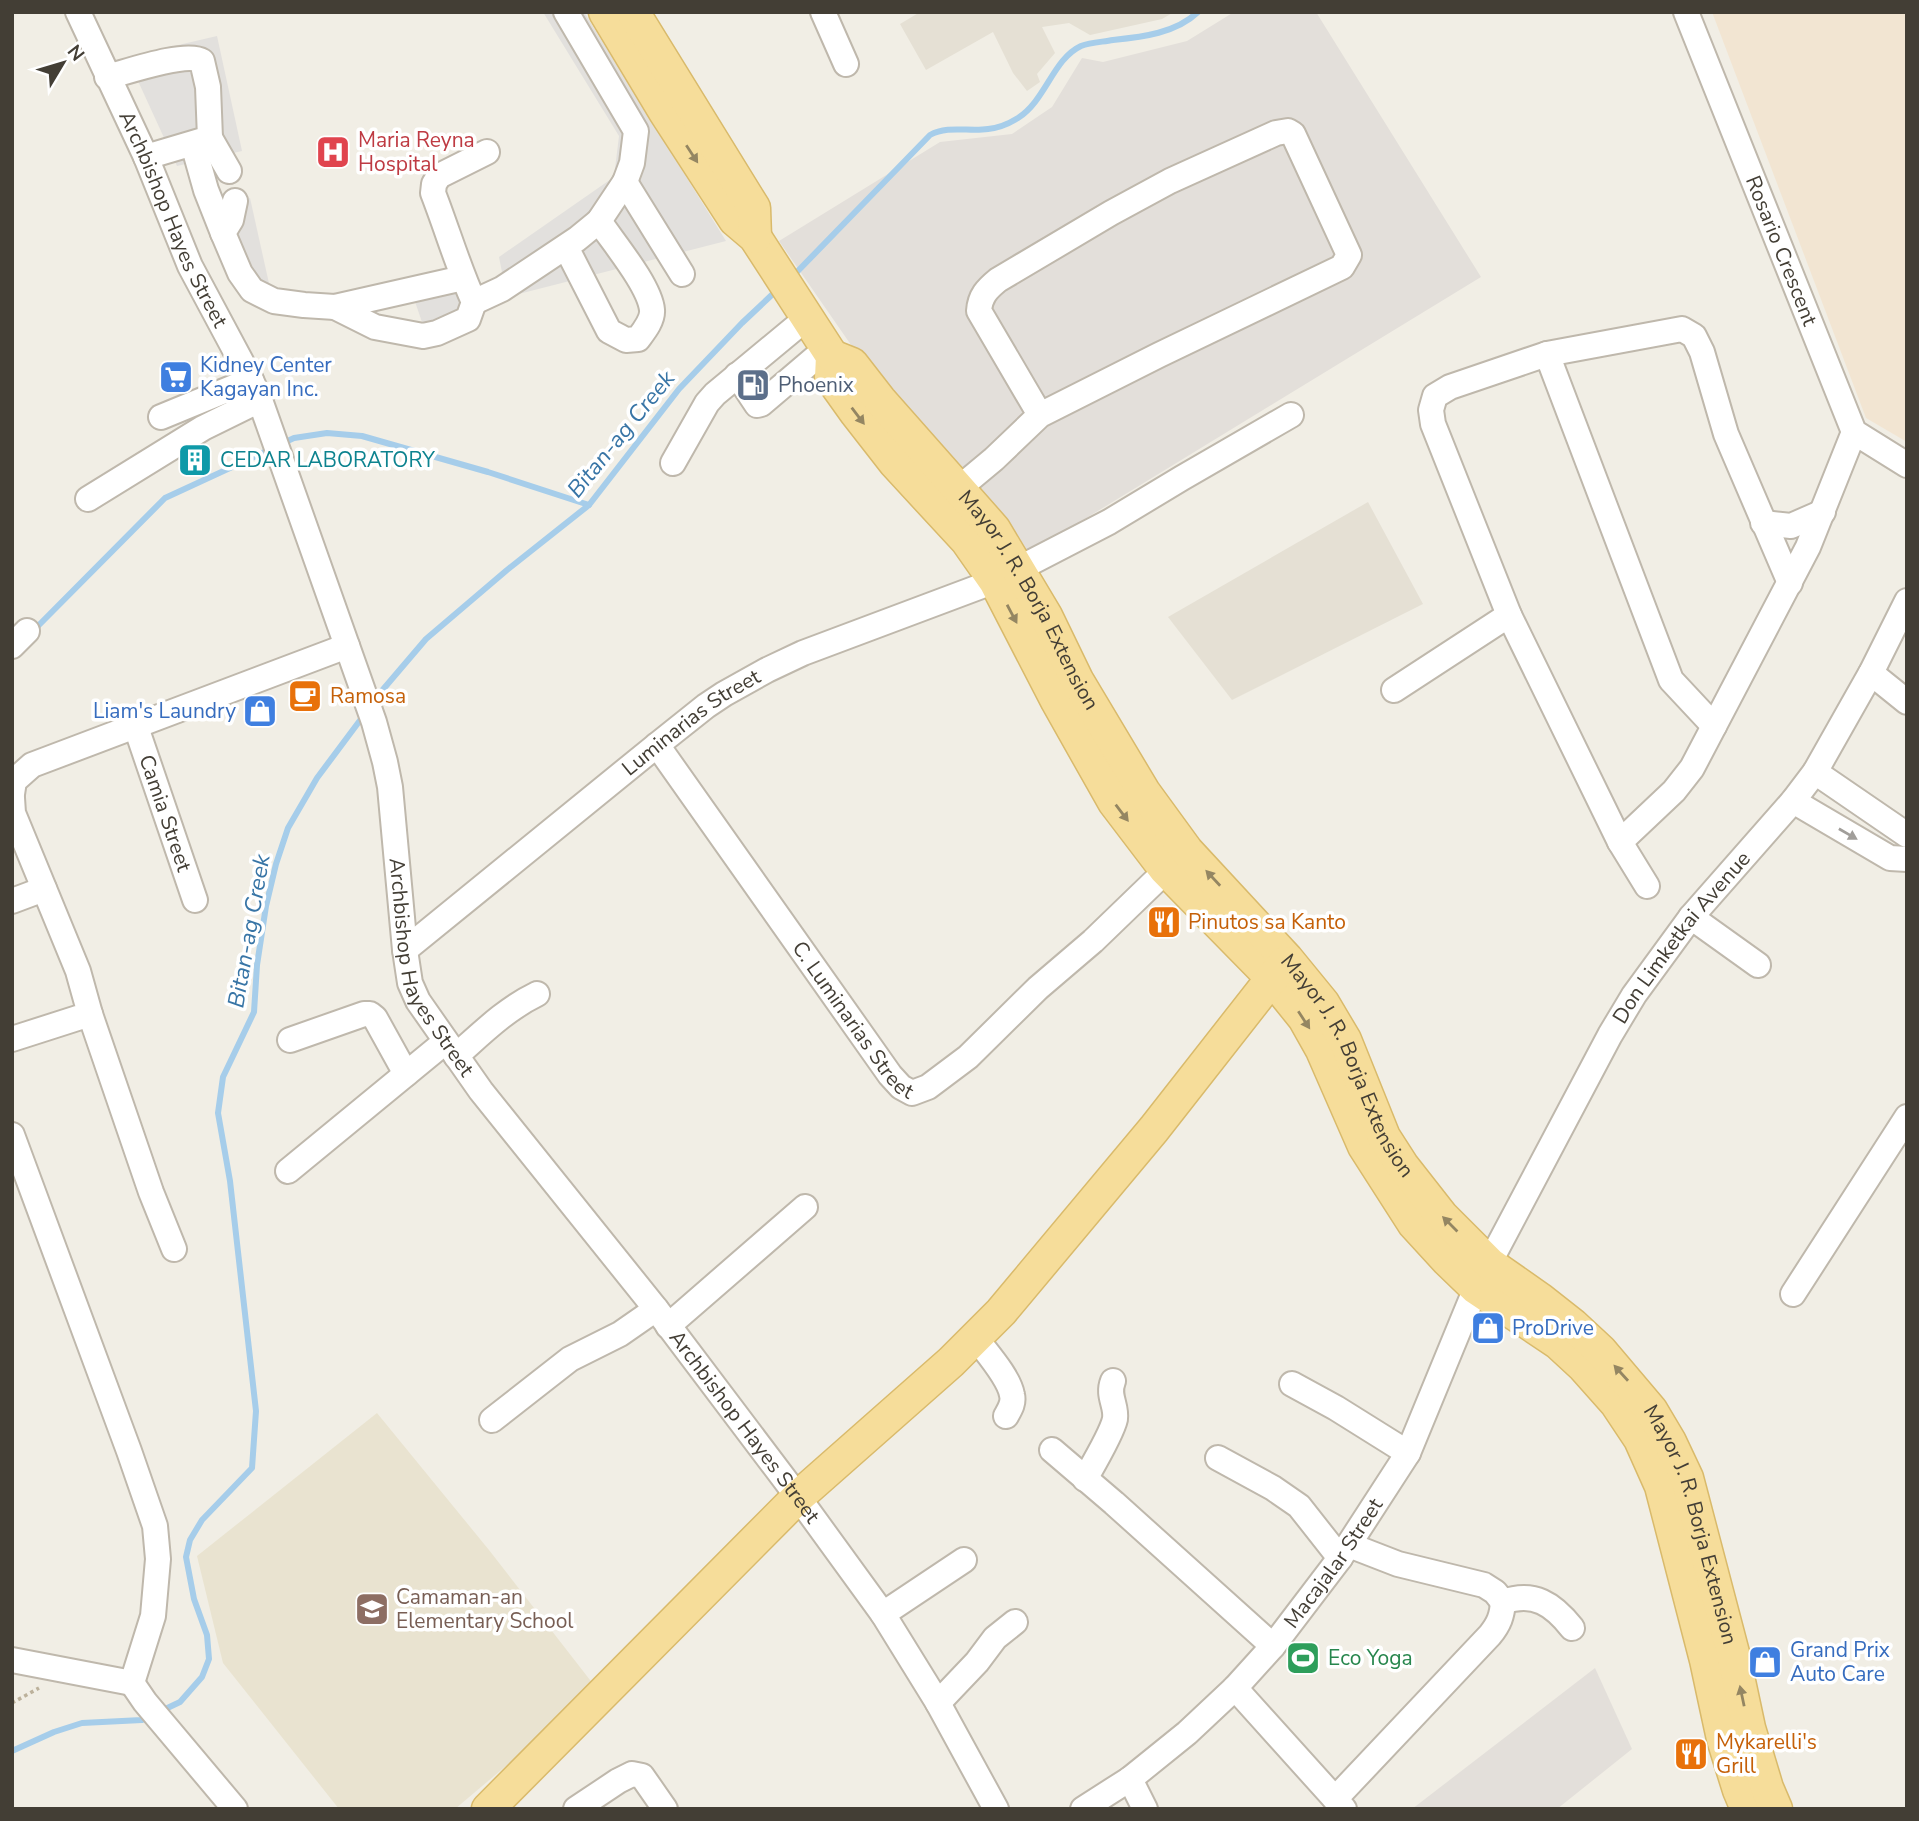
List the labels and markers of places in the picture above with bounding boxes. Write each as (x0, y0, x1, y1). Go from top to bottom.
place label: Maria Reyna Hospital (358, 126, 475, 178)
hospital icon: Maria Reyna Hospital (314, 133, 352, 171)
place label: Kidney Center Kagayan Inc. (200, 351, 332, 403)
supermarket icon: Kidney Center Kagayan Inc. (157, 358, 195, 396)
fuel station icon: Phoenix (734, 366, 772, 404)
place label: Phoenix (778, 371, 854, 399)
building icon: CEDAR LABORATORY (176, 441, 214, 479)
place label: CEDAR LABORATORY (220, 446, 435, 474)
cafe icon: Ramosa (286, 677, 324, 715)
place label: Ramosa (330, 682, 406, 710)
shop icon: Liam's Laundry (241, 692, 279, 730)
place label: Liam's Laundry (93, 697, 236, 725)
restaurant icon: Pinutos sa Kanto (1145, 903, 1183, 941)
place label: Pinutos sa Kanto (1188, 908, 1346, 936)
shop icon: ProDrive (1469, 1309, 1507, 1347)
place label: ProDrive (1512, 1314, 1594, 1342)
place label: Camaman-an Elementary School (396, 1583, 574, 1635)
school or university icon: Camaman-an Elementary School (353, 1590, 391, 1628)
place label: Grand Prix Auto Care (1790, 1636, 1890, 1688)
sports icon: Eco Yoga (1284, 1639, 1322, 1677)
shop icon: Grand Prix Auto Care (1746, 1643, 1784, 1681)
place label: Eco Yoga (1328, 1644, 1413, 1672)
place label: Mykarelli's Grill (1716, 1728, 1817, 1780)
restaurant icon: Mykarelli's Grill (1672, 1735, 1710, 1773)

